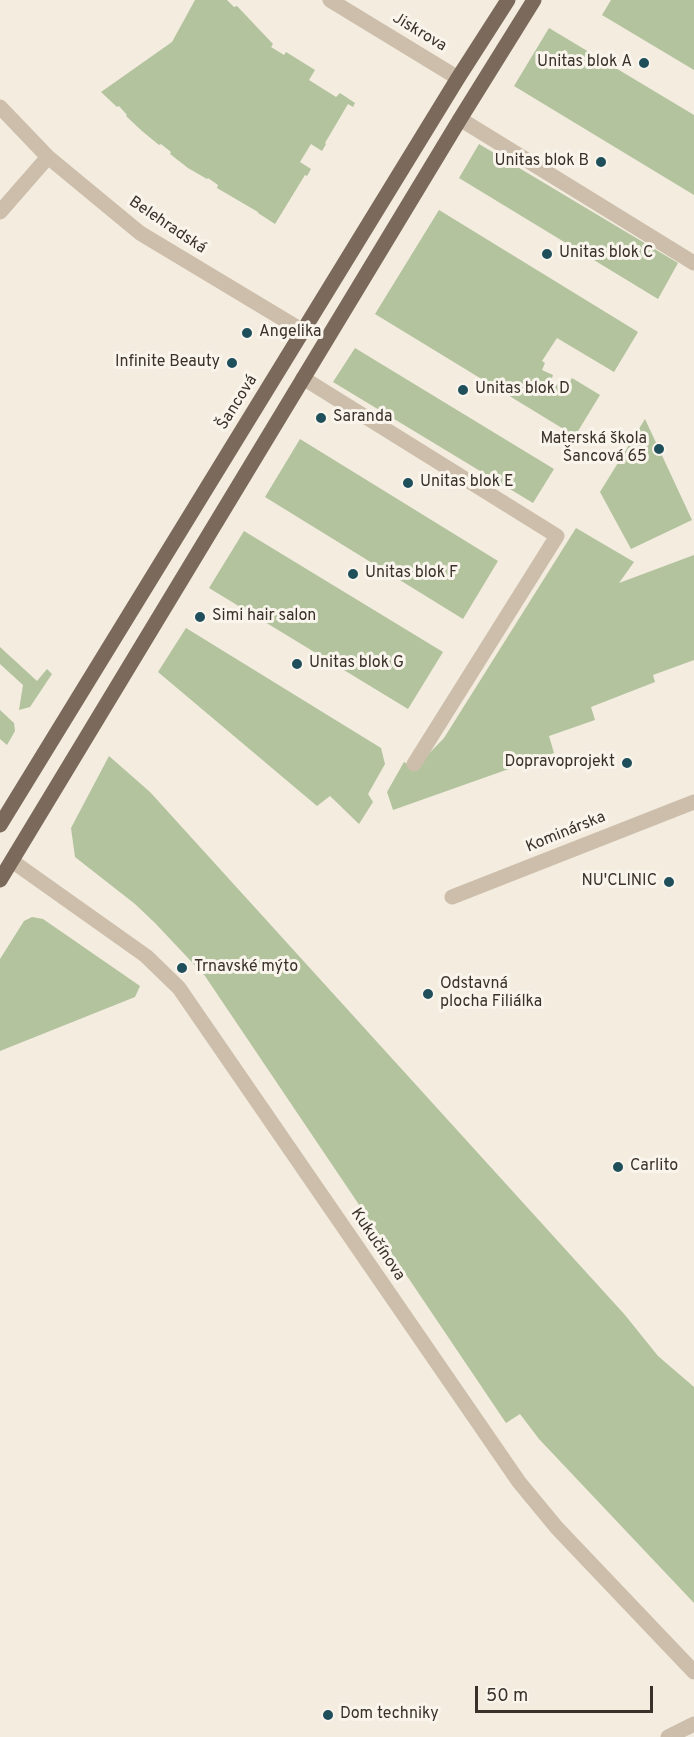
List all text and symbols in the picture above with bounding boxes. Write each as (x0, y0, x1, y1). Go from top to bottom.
street label: Jiskrova (388, 9, 450, 57)
place label: Unitas blok A (537, 53, 632, 73)
marker: Unitas blok A (637, 56, 651, 70)
place label: Unitas blok B (494, 152, 589, 172)
marker: Unitas blok B (594, 155, 608, 169)
street label: Belehradská (125, 193, 209, 259)
place label: Unitas blok C (559, 244, 653, 264)
marker: Unitas blok C (540, 247, 554, 261)
place label: Angelika (259, 323, 321, 343)
marker: Angelika (240, 326, 254, 340)
place label: Infinite Beauty (115, 353, 220, 373)
marker: Infinite Beauty (225, 356, 239, 370)
street label: Šancová (214, 372, 262, 434)
place label: Unitas blok D (475, 380, 570, 400)
marker: Unitas blok D (456, 383, 470, 397)
place label: Saranda (333, 408, 392, 428)
marker: Saranda (314, 411, 328, 425)
place label: Materská škola Šancová 65 (540, 430, 647, 468)
marker: Materská škola Šancová 65 (652, 442, 666, 456)
place label: Unitas blok E (420, 473, 514, 493)
marker: Unitas blok E (401, 476, 415, 490)
place label: Unitas blok F (365, 564, 458, 584)
marker: Unitas blok F (346, 567, 360, 581)
place label: Simi hair salon (212, 607, 316, 627)
marker: Simi hair salon (193, 610, 207, 624)
place label: Unitas blok G (309, 654, 404, 674)
marker: Unitas blok G (290, 657, 304, 671)
place label: Dopravoprojekt (504, 753, 615, 773)
marker: Dopravoprojekt (620, 756, 634, 770)
street label: Kominárska (523, 808, 609, 858)
place label: NU'CLINIC (581, 872, 657, 892)
marker: NU'CLINIC (662, 875, 676, 889)
place label: Trnavské mýto (194, 958, 298, 978)
marker: Trnavské mýto (175, 961, 189, 975)
place label: Odstavná plocha Filiálka (440, 975, 542, 1013)
marker: Odstavná plocha Filiálka (421, 987, 435, 1001)
place label: Carlito (630, 1157, 678, 1177)
marker: Carlito (611, 1160, 625, 1174)
street label: Kukučínova (346, 1205, 408, 1285)
scale bar (478, 1674, 656, 1712)
text: 50 m (486, 1685, 528, 1708)
place label: Dom techniky (340, 1705, 439, 1725)
marker: Dom techniky (321, 1708, 335, 1722)

